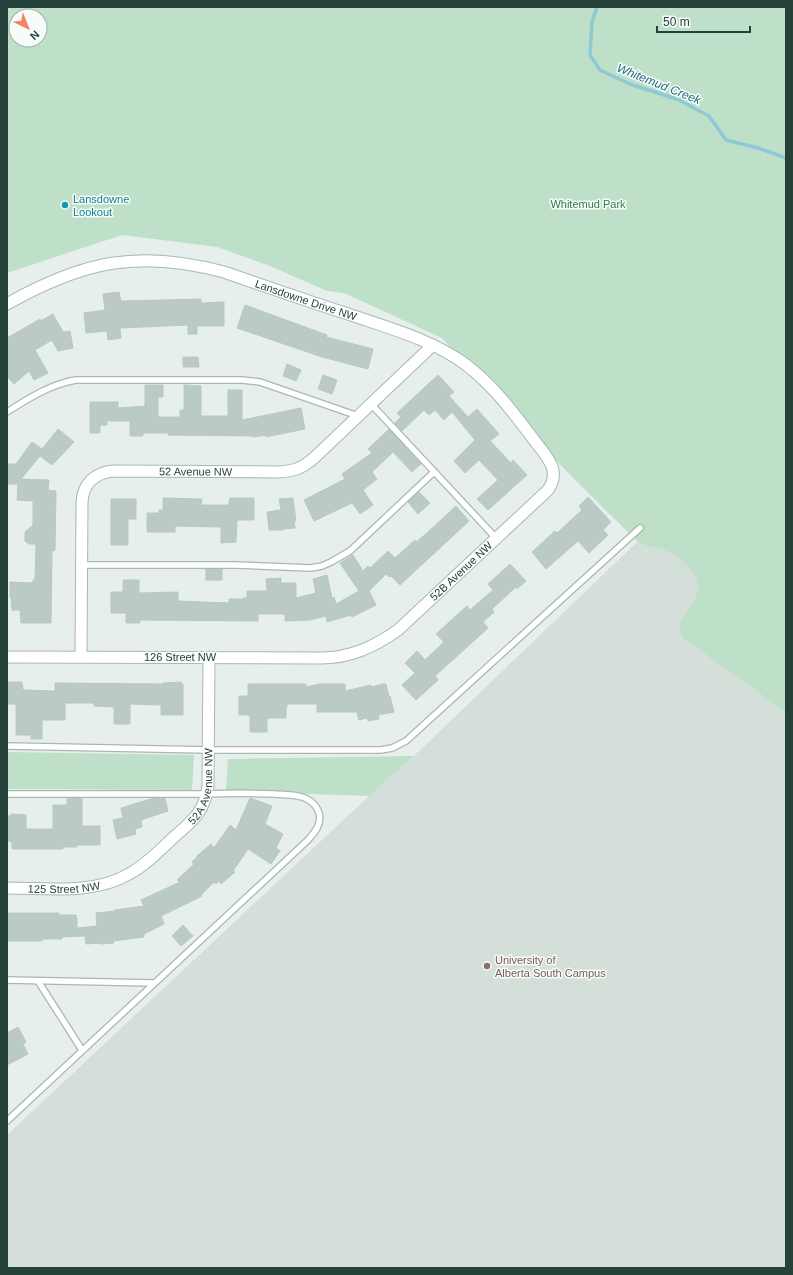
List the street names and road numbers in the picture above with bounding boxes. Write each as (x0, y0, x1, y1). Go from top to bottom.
street label: Lansdowne Drive NW (253, 277, 359, 323)
street label: 52 Avenue NW (159, 465, 233, 478)
street label: 52B Avenue NW (427, 539, 495, 603)
street label: 126 Street NW (144, 651, 217, 663)
street label: 52A Avenue NW (186, 747, 214, 827)
street label: 125 Street NW (28, 879, 102, 895)

